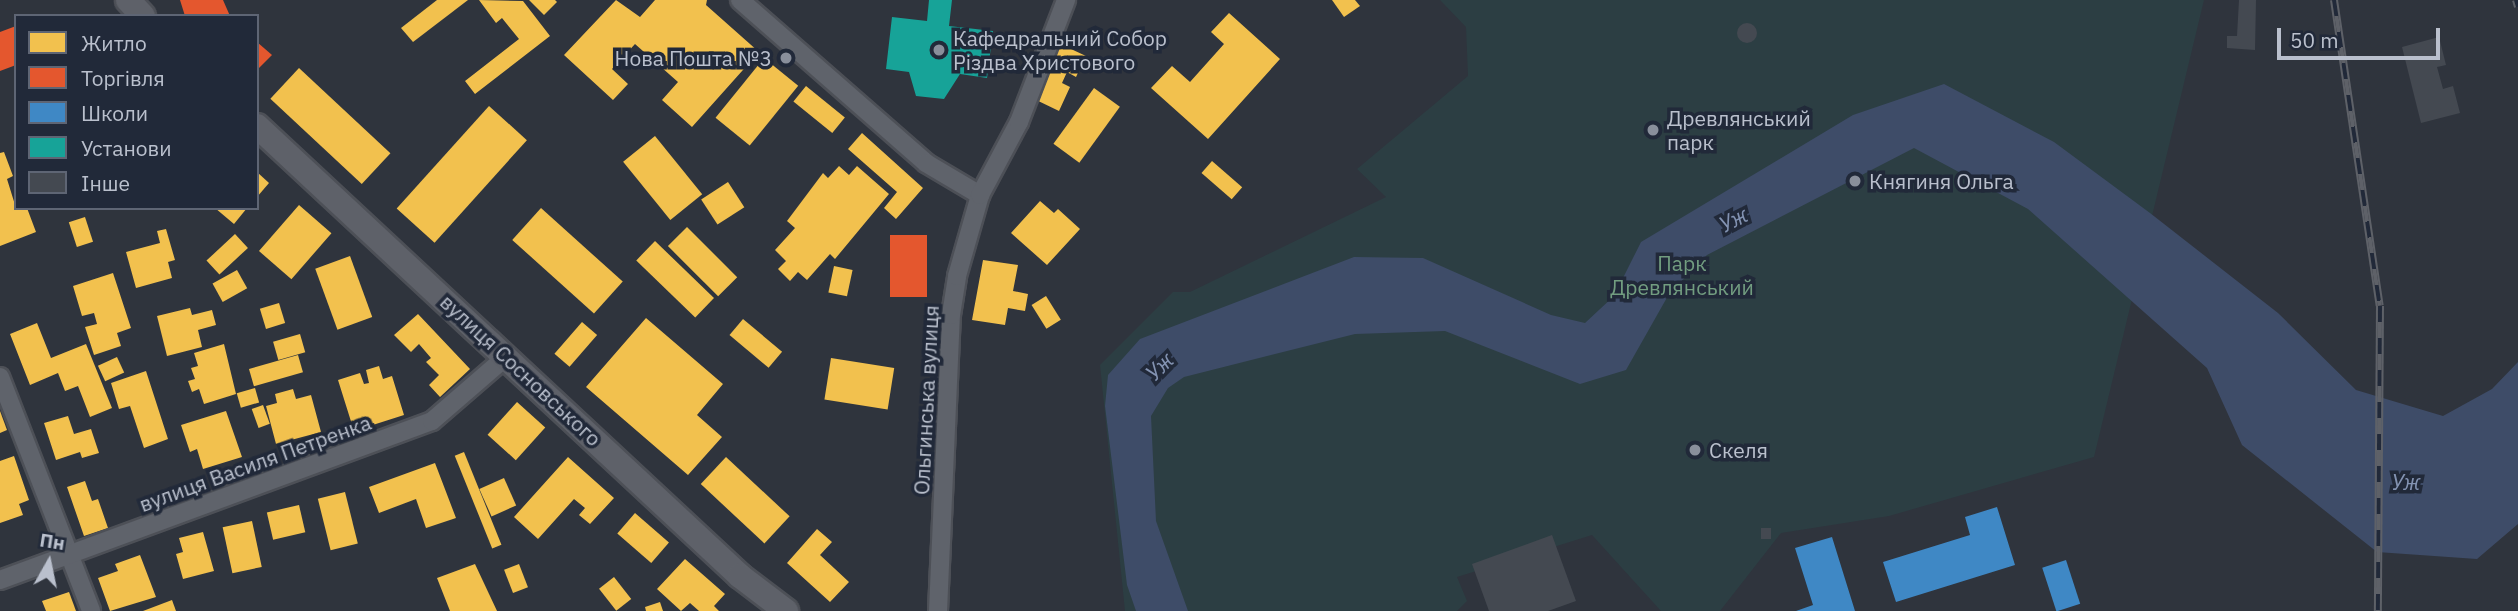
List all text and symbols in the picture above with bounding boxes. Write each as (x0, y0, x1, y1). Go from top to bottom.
legend (14, 14, 259, 210)
scale bar (2280, 14, 2443, 58)
place label: Кафедральний Собор Різдва Христового (953, 25, 1167, 75)
text: 50 m (2290, 26, 2339, 54)
text: Житло (81, 29, 147, 57)
marker: Кафедральний Собор Різдва Христового (931, 42, 947, 58)
place label: Нова Пошта №3 (615, 45, 772, 71)
marker: Нова Пошта №3 (778, 50, 794, 66)
text: Торгівля (81, 64, 165, 92)
text: Школи (81, 99, 148, 127)
place label: Древлянський парк (1667, 105, 1811, 155)
marker: Древлянський парк (1645, 122, 1661, 138)
text: Установи (81, 134, 172, 162)
place label: Княгиня Ольга (1869, 168, 2014, 194)
text: Інше (81, 169, 130, 197)
marker: Княгиня Ольга (1847, 173, 1863, 189)
water label: Уж (1714, 200, 1752, 238)
park label: Парк Древлянський (1610, 250, 1754, 300)
street label: вулиця Сосновського (435, 289, 607, 451)
street label: Ольгинська вулиця (908, 304, 944, 496)
water label: Уж (1139, 346, 1179, 386)
street label: вулиця Василя Петренка (136, 409, 374, 517)
place label: Скеля (1709, 437, 1768, 463)
marker: Скеля (1687, 442, 1703, 458)
water label: Уж (2391, 467, 2421, 495)
north arrow (14, 527, 84, 597)
text: Пн (38, 527, 67, 555)

